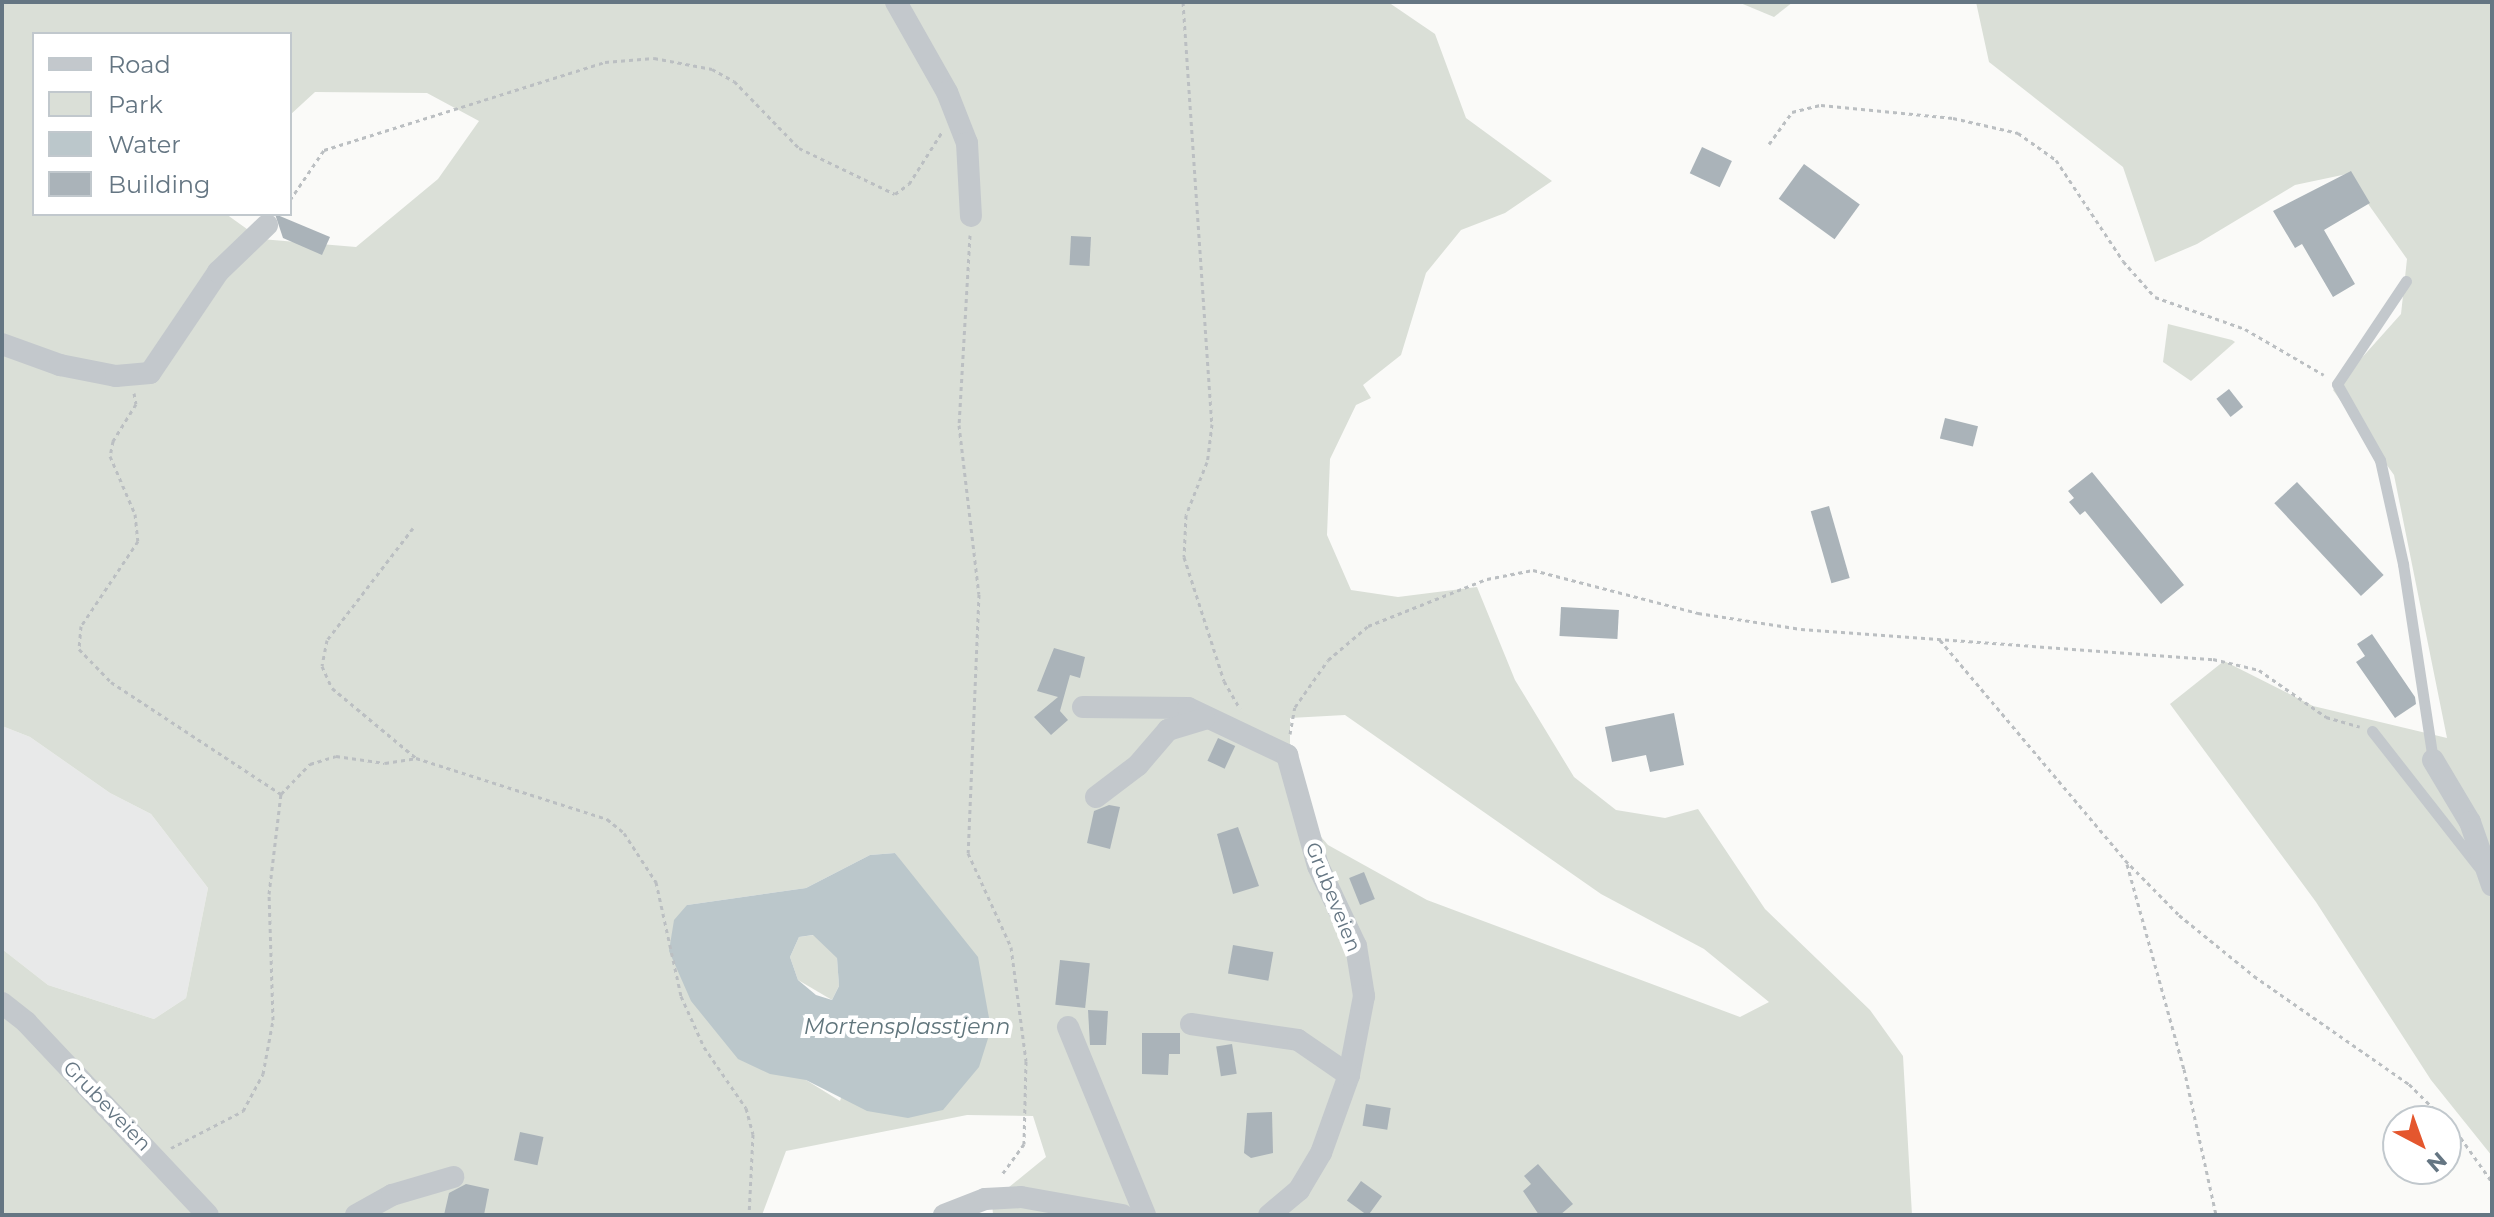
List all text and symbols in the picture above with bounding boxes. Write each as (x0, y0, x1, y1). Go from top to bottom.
legend (32, 32, 292, 216)
text: Road (108, 50, 171, 79)
text: Park (108, 90, 163, 119)
text: Water (108, 130, 181, 159)
text: Building (108, 170, 211, 199)
street label: Grubeveien (1300, 839, 1366, 955)
water label: Mortensplasstjenn (804, 1014, 1010, 1040)
street label: Grubeveien (58, 1056, 156, 1156)
north arrow (2382, 1105, 2462, 1185)
text: N (2421, 1146, 2452, 1178)

